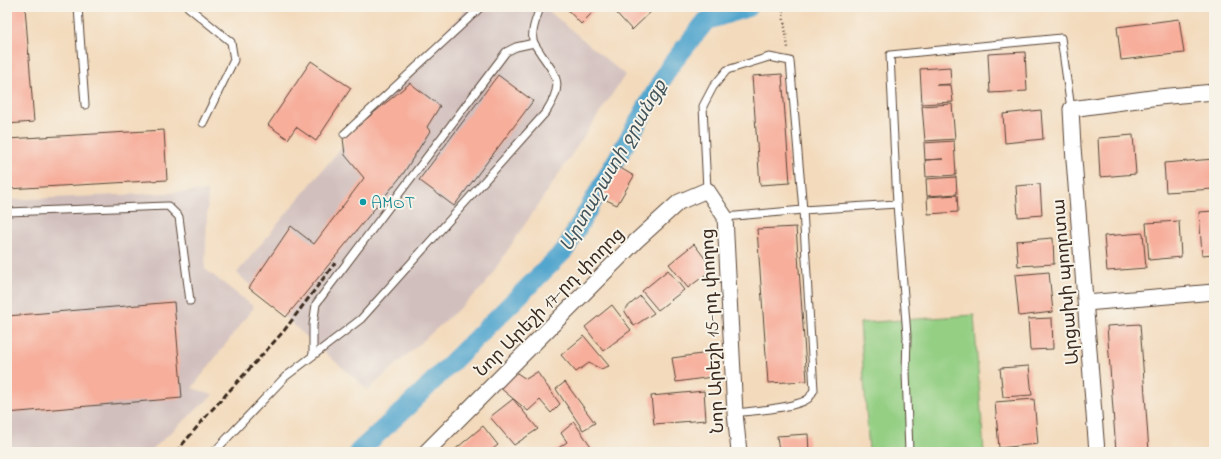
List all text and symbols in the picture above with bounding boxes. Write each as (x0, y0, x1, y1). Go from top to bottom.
water label: Արտաշատի ջրանցք (554, 75, 675, 257)
place label: AMOT (371, 191, 415, 217)
marker: AMOT (358, 197, 368, 207)
street label: Արցախի պողոտա (1047, 198, 1087, 366)
street label: Նոր Արեշի 17-րդ փողոց (470, 223, 631, 384)
street label: Նոր Արեշի 15-րդ փողոց (696, 228, 732, 434)

